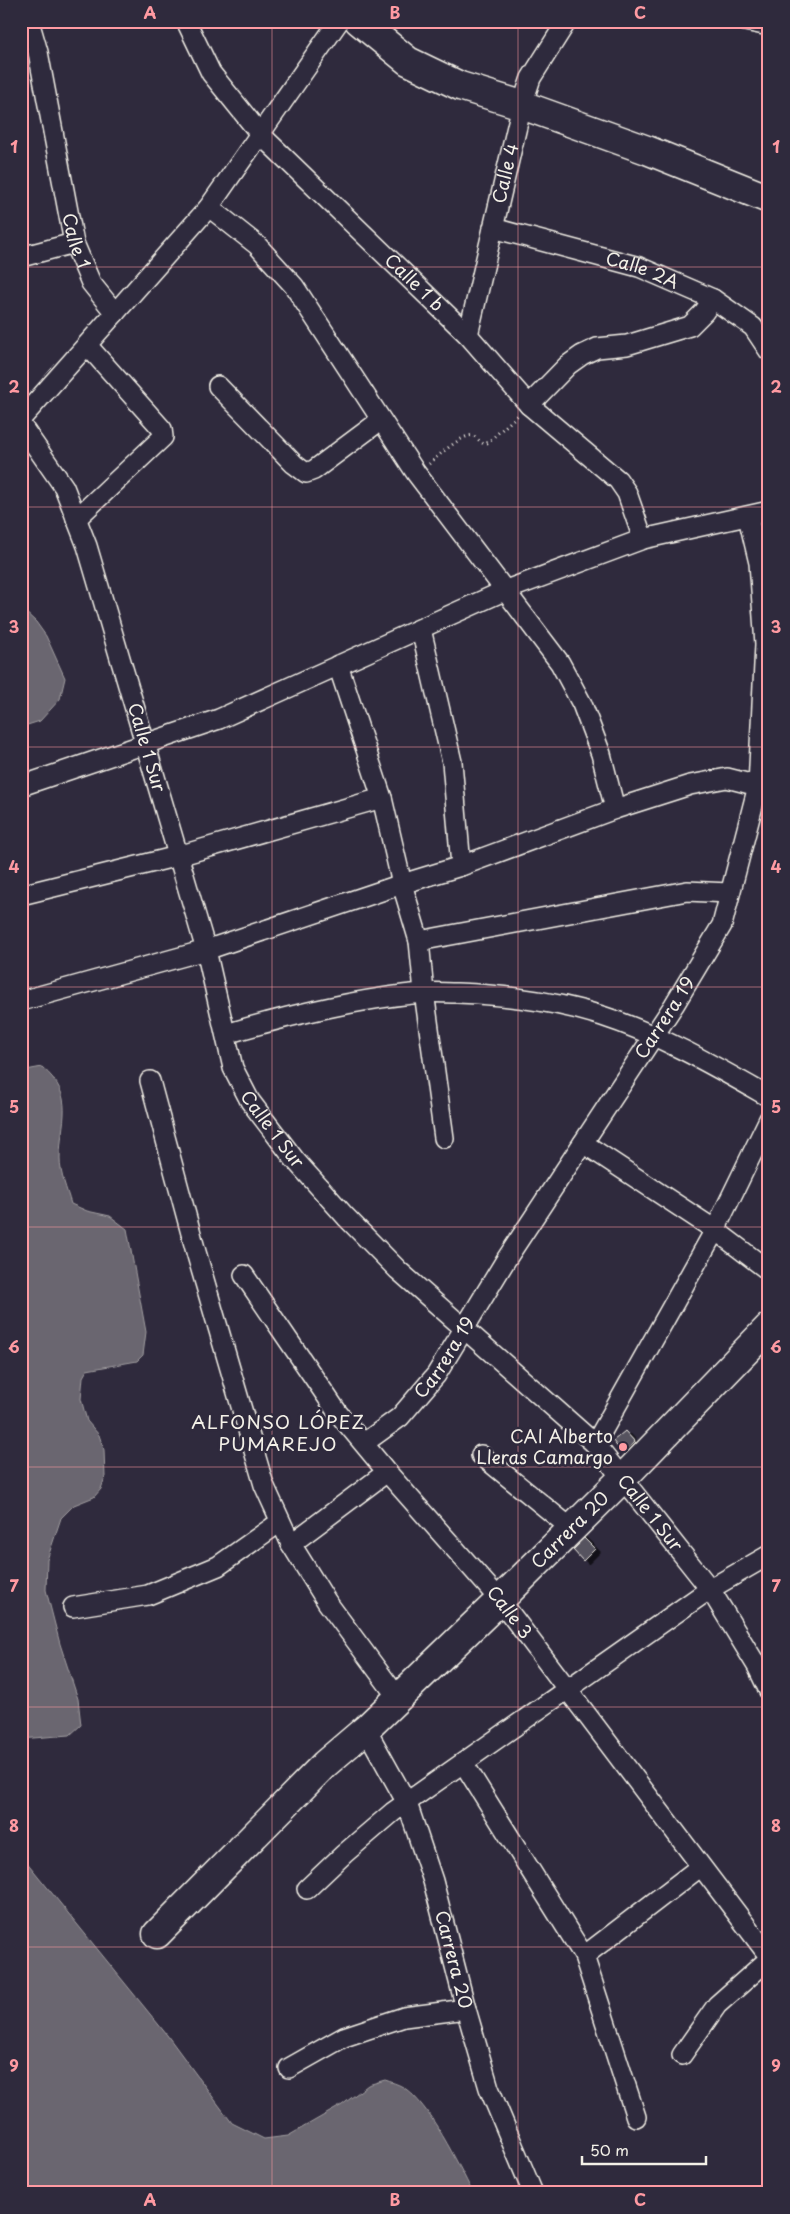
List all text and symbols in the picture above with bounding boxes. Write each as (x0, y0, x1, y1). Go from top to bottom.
text: A (144, 0, 157, 24)
text: B (390, 0, 401, 24)
text: C (634, 0, 646, 24)
text: 1 (10, 134, 18, 158)
text: 1 (772, 134, 780, 158)
street label: Calle 4 (484, 140, 525, 206)
street label: Calle 1 (57, 211, 98, 272)
street label: Calle 2A (603, 244, 684, 295)
street label: Calle 1 b (379, 246, 451, 317)
text: 2 (8, 374, 20, 398)
text: 2 (770, 374, 782, 398)
text: 3 (9, 614, 19, 638)
text: 3 (771, 614, 781, 638)
street label: Calle 1 Sur (122, 699, 174, 796)
text: 4 (9, 854, 20, 878)
text: 4 (771, 854, 782, 878)
street label: Carrera 19 (627, 971, 700, 1064)
street label: Calle 1 Sur (235, 1085, 312, 1174)
text: 5 (9, 1094, 19, 1118)
text: 5 (771, 1094, 781, 1118)
street label: Carrera 19 (407, 1311, 481, 1404)
text: 6 (8, 1334, 20, 1358)
text: 6 (770, 1334, 782, 1358)
district label: ALFONSO LÓPEZ PUMAREJO (191, 1407, 365, 1457)
place label: CAI Alberto Lleras Camargo (476, 1422, 613, 1470)
marker: CAI Alberto Lleras Camargo (617, 1441, 629, 1453)
street label: Calle 1 Sur (612, 1468, 690, 1557)
street label: Carrera 20 (524, 1484, 614, 1574)
text: 7 (9, 1573, 19, 1597)
text: 7 (771, 1573, 781, 1597)
street label: Calle 3 (481, 1579, 540, 1644)
text: 8 (9, 1813, 19, 1837)
text: 8 (771, 1813, 781, 1837)
street label: Carrera 20 (429, 1907, 480, 2011)
text: 9 (9, 2053, 19, 2077)
text: 9 (771, 2053, 781, 2077)
scale bar (582, 2134, 706, 2166)
text: 50 m (590, 2138, 629, 2161)
text: A (144, 2187, 157, 2211)
text: B (390, 2187, 401, 2211)
text: C (634, 2187, 646, 2211)

